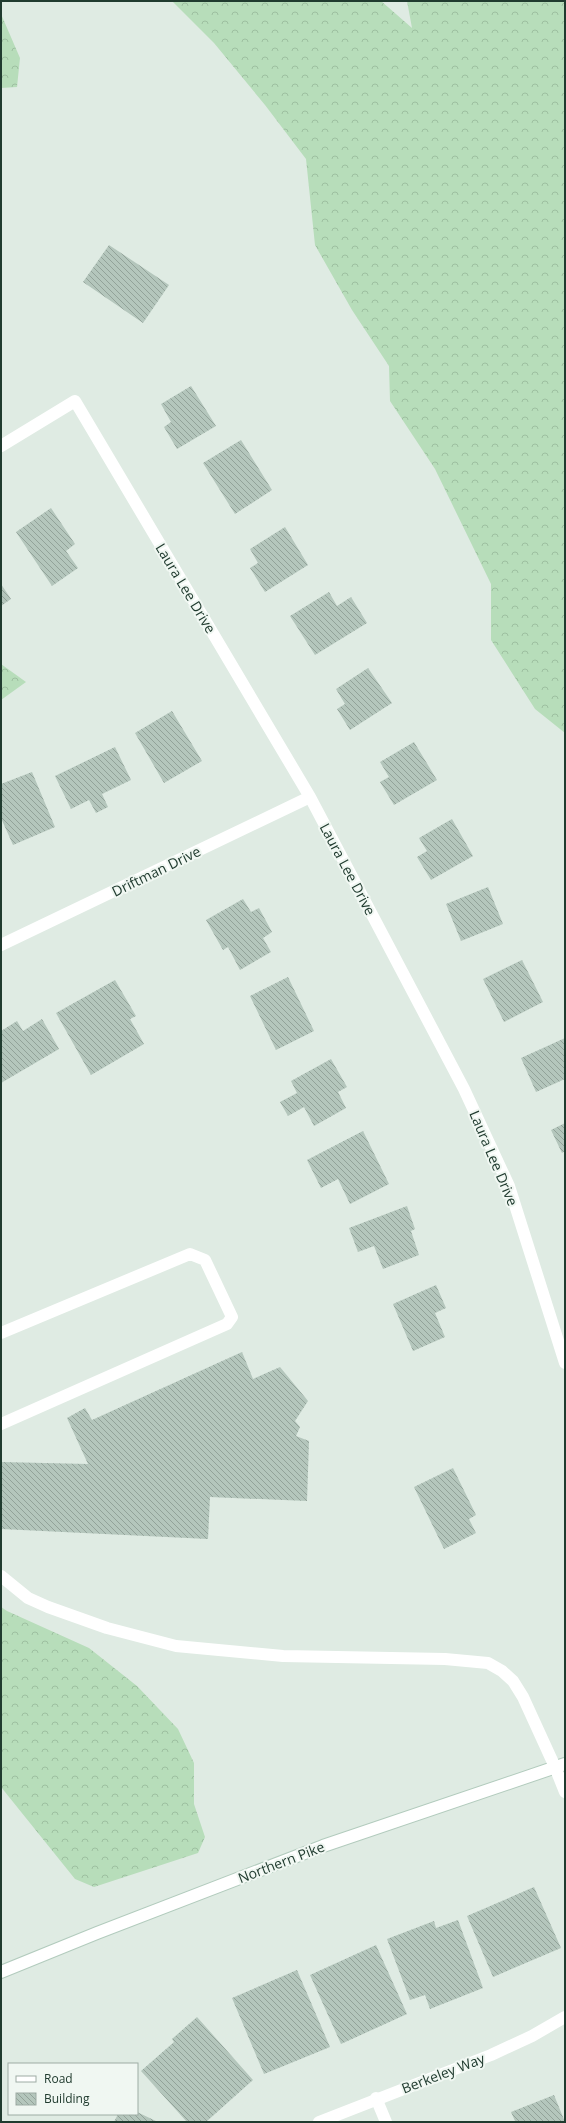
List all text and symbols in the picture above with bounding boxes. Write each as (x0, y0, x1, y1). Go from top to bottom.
street label: Laura Lee Drive (152, 539, 220, 637)
street label: Laura Lee Drive (316, 820, 380, 918)
street label: Driftman Drive (109, 841, 204, 901)
street label: Laura Lee Drive (465, 1107, 523, 1209)
street label: Northern Pike (235, 1837, 327, 1887)
street label: Berkeley Way (399, 2048, 488, 2098)
legend (8, 2063, 138, 2115)
text: Road (44, 2070, 73, 2087)
text: Building (44, 2090, 90, 2107)

